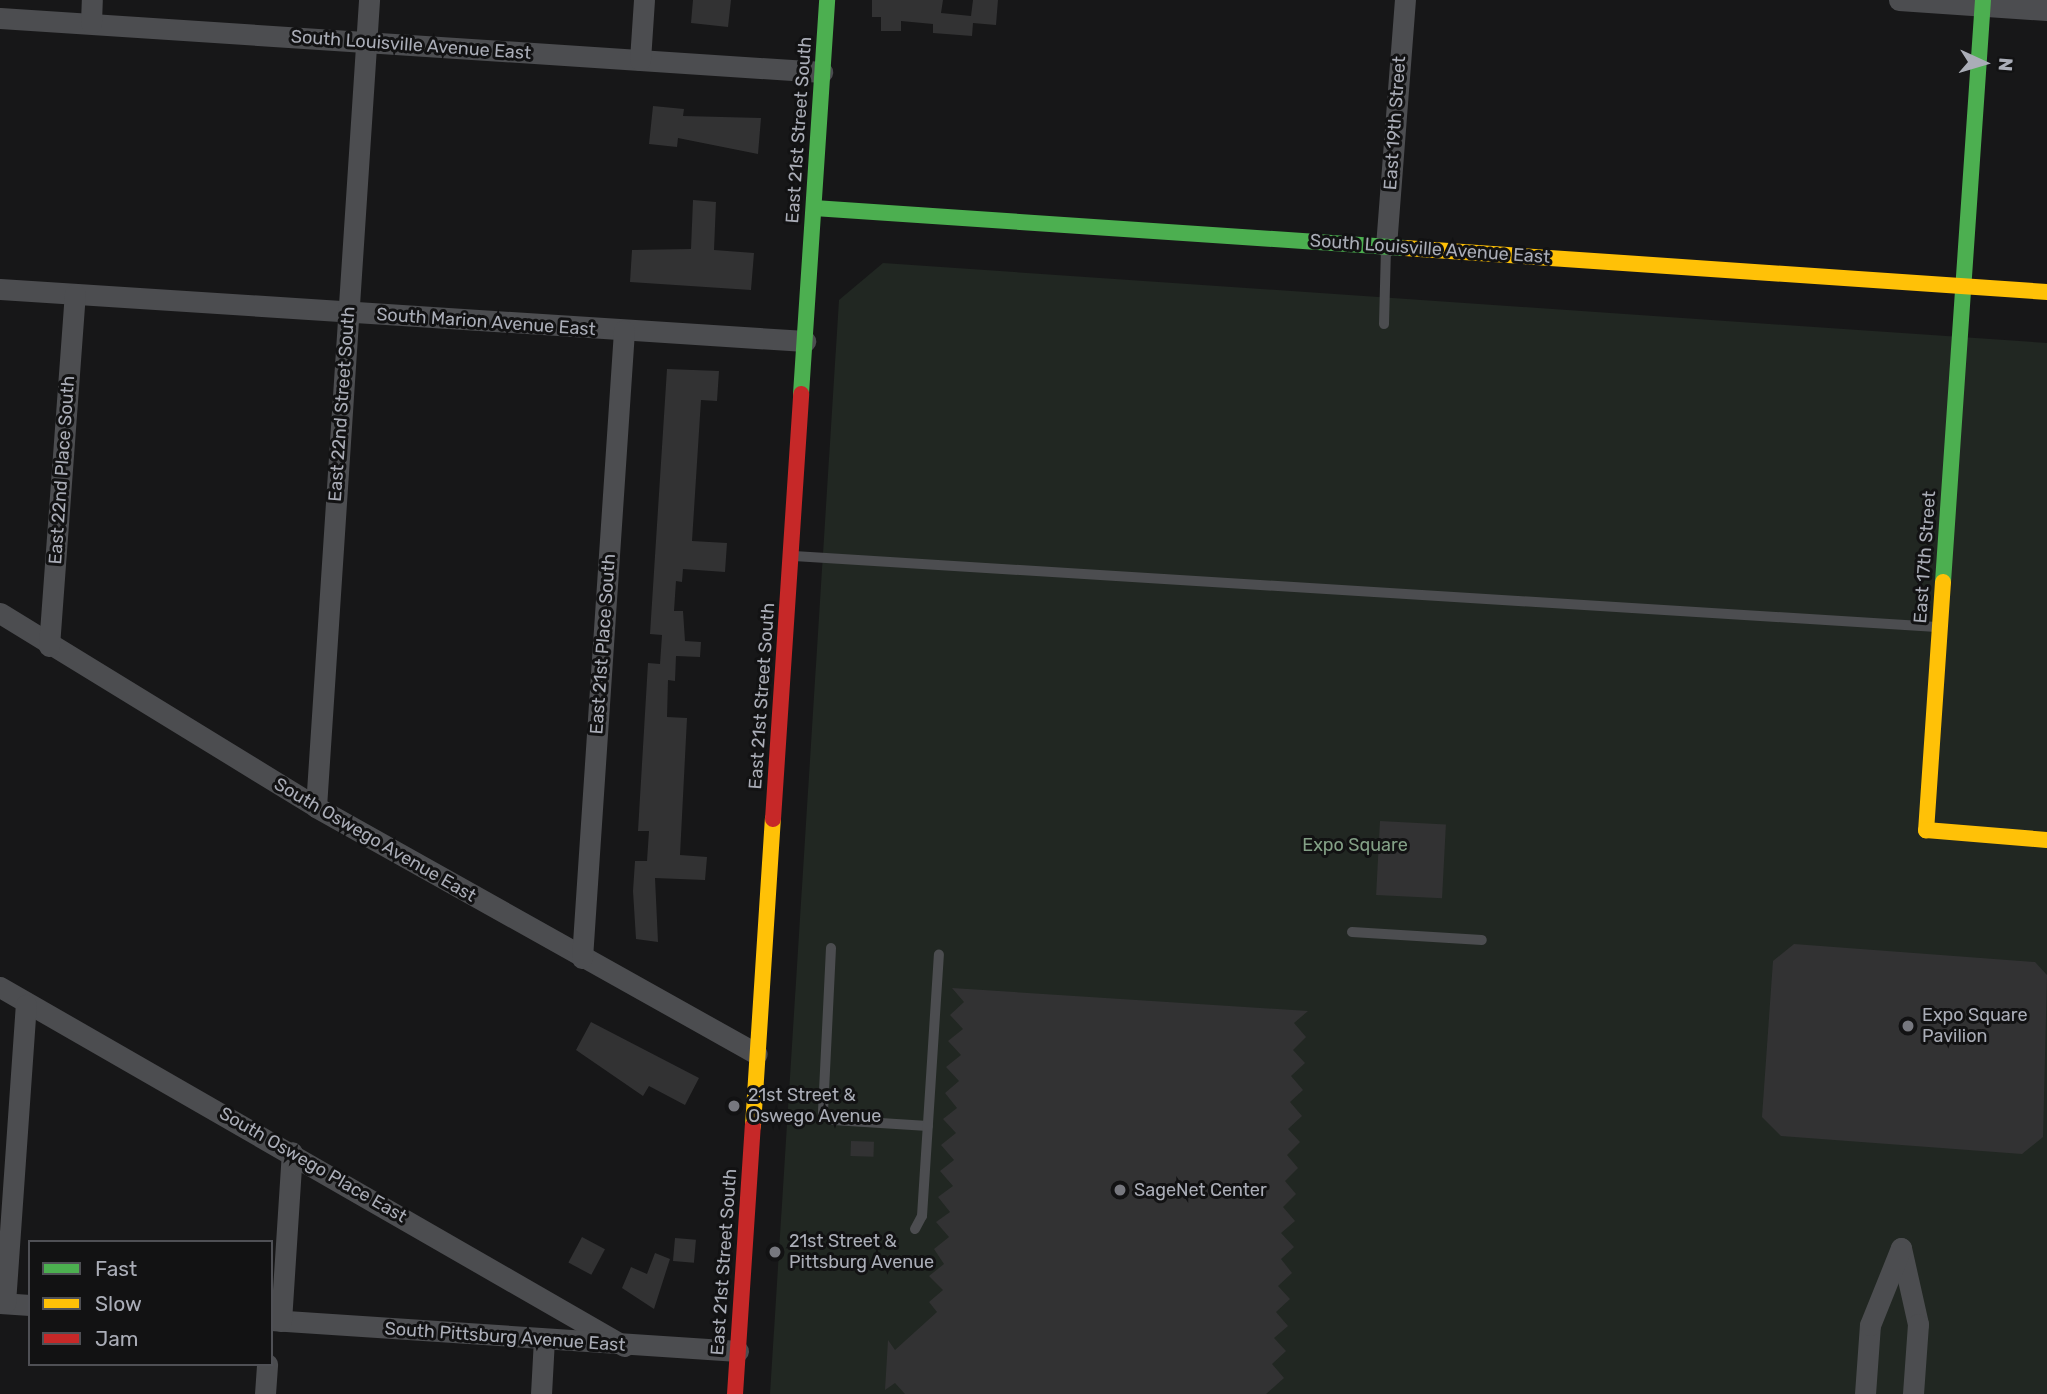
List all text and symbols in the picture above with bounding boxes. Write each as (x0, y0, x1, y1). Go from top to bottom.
street label: South Louisville Avenue East (290, 26, 532, 64)
north arrow (1949, 28, 2019, 98)
street label: East 21st Street South (782, 36, 816, 224)
street label: East 19th Street (1380, 55, 1410, 191)
text: N (1993, 57, 2017, 72)
street label: South Louisville Avenue East (1309, 230, 1551, 268)
street label: South Marion Avenue East (375, 304, 597, 340)
street label: East 22nd Street South (324, 306, 360, 502)
street label: East 22nd Place South (45, 375, 79, 565)
street label: East 17th Street (1910, 490, 1940, 624)
street label: East 21st Place South (586, 553, 620, 735)
street label: East 21st Street South (745, 602, 779, 790)
street label: South Oswego Avenue East (270, 773, 480, 907)
park label: Expo Square (1302, 834, 1408, 856)
place label: Expo Square Pavilion (1922, 1005, 2028, 1048)
marker: Expo Square Pavilion (1900, 1018, 1916, 1034)
place label: 21st Street & Oswego Avenue (748, 1085, 882, 1128)
marker: 21st Street & Oswego Avenue (726, 1098, 742, 1114)
street label: South Oswego Place East (215, 1102, 411, 1228)
street label: East 21st Street South (707, 1168, 741, 1356)
place label: SageNet Center (1134, 1179, 1267, 1201)
marker: SageNet Center (1112, 1182, 1128, 1198)
place label: 21st Street & Pittsburg Avenue (789, 1231, 935, 1274)
legend (28, 1240, 273, 1366)
marker: 21st Street & Pittsburg Avenue (767, 1244, 783, 1260)
text: Fast (95, 1256, 137, 1281)
text: Slow (95, 1291, 142, 1316)
street label: South Pittsburg Avenue East (384, 1318, 626, 1356)
text: Jam (95, 1326, 139, 1351)

